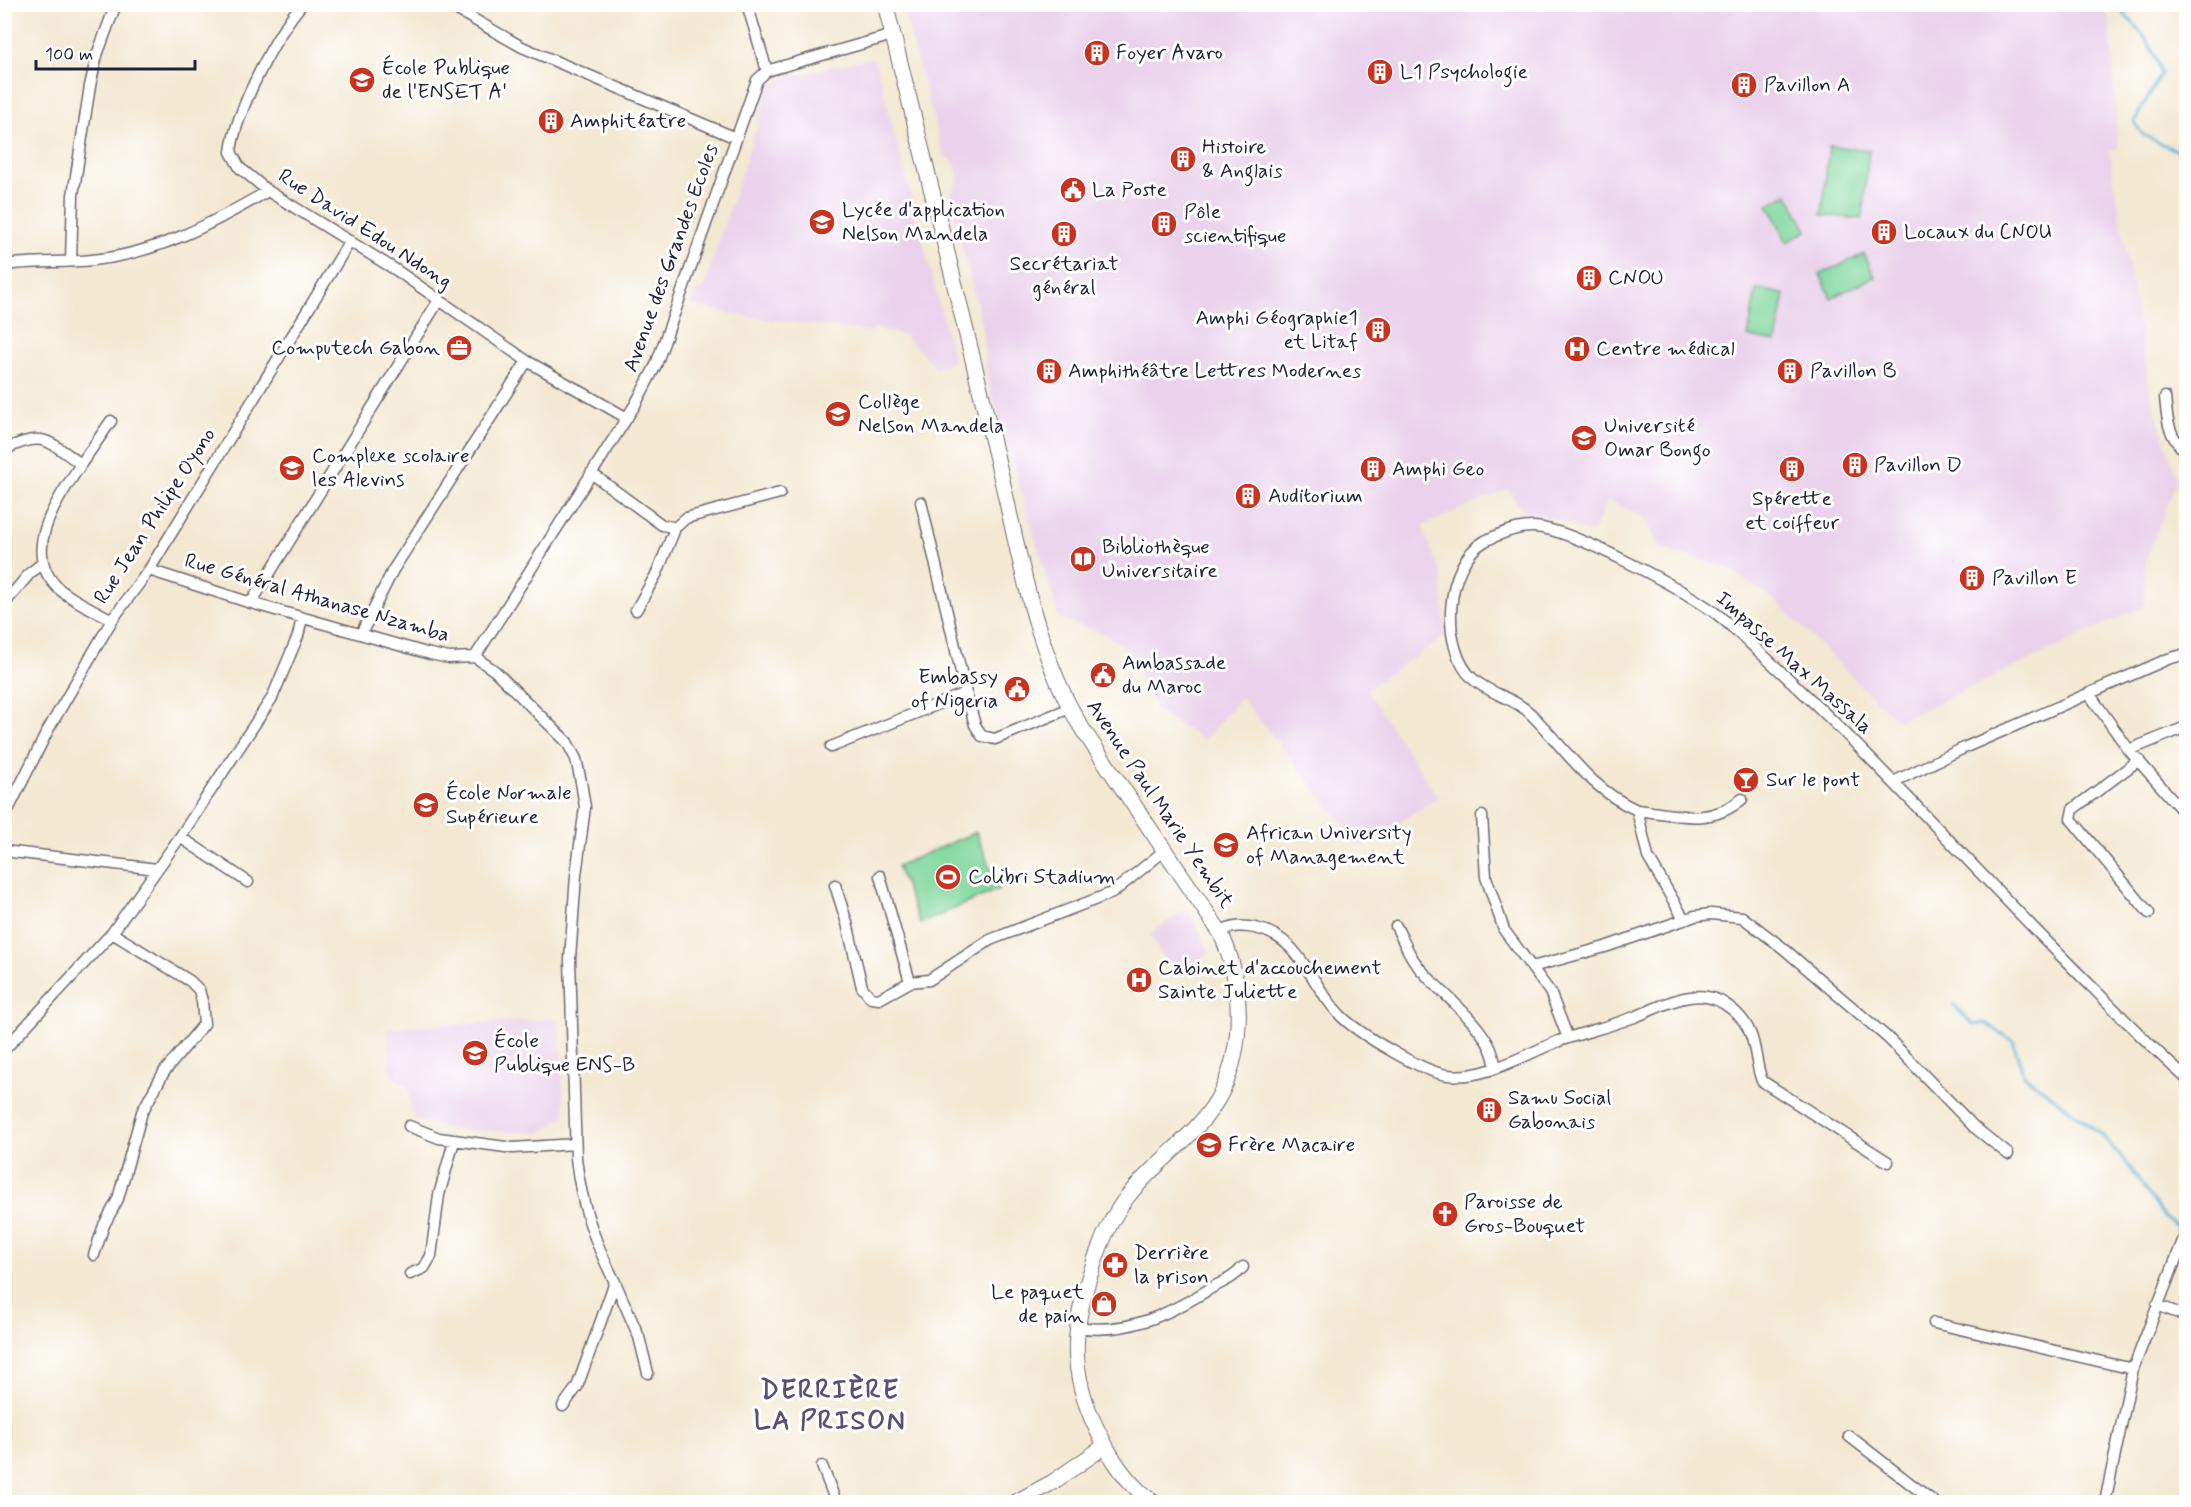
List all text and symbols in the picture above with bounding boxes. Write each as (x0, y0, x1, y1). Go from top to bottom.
scale bar (36, 33, 195, 71)
building icon: Foyer Avaro (1082, 38, 1112, 68)
place label: Foyer Avaro (1116, 39, 1223, 67)
text: 100 m (45, 43, 93, 67)
place label: École Publique de l'ENSET A' (382, 54, 510, 106)
building icon: L1 Psychologie (1365, 57, 1395, 87)
place label: L1 Psychologie (1400, 58, 1528, 88)
school or university icon: École Publique de l'ENSET A' (347, 65, 377, 95)
building icon: Pavillon A (1729, 70, 1759, 100)
place label: Pavillon A (1764, 71, 1851, 99)
building icon: Amphitéatre (536, 106, 566, 136)
place label: Amphitéatre (570, 107, 686, 135)
place label: Histoire & Anglais (1202, 133, 1282, 187)
street label: Avenue des Grandes Ecoles (617, 140, 725, 376)
building icon: Histoire & Anglais (1168, 144, 1198, 174)
street label: Rue David Edou Ndong (273, 162, 457, 296)
public building icon: La Poste (1058, 175, 1088, 205)
place label: La Poste (1092, 176, 1167, 204)
place label: Lycée d'application Nelson Mandela (842, 196, 1005, 248)
place label: Pôle scientifique (1184, 198, 1286, 250)
school or university icon: Lycée d'application Nelson Mandela (807, 207, 837, 237)
building icon: Pôle scientifique (1149, 209, 1179, 239)
building icon: Locaux du CNOU (1869, 217, 1899, 247)
place label: Locaux du CNOU (1904, 218, 2052, 246)
building icon: Secrétariat général (1049, 219, 1079, 249)
place label: Secrétariat général (1010, 250, 1118, 302)
building icon: CNOU (1574, 263, 1604, 293)
place label: CNOU (1608, 264, 1664, 292)
place label: Amphi Géographie1 et Litaf (1195, 304, 1358, 356)
building icon: Amphi Géographie1 et Litaf (1363, 315, 1393, 345)
office icon: Computech Gabon (444, 333, 474, 363)
place label: Computech Gabon (271, 334, 441, 362)
hospital icon: Centre médical (1562, 334, 1592, 364)
place label: Centre médical (1596, 335, 1735, 363)
building icon: Amphithéâtre Lettres Modernes (1034, 356, 1064, 386)
building icon: Pavillon B (1775, 356, 1805, 386)
place label: Amphithéâtre Lettres Modernes (1068, 357, 1361, 385)
place label: Pavillon B (1810, 357, 1897, 385)
place label: Collège Nelson Mandela (858, 388, 1004, 440)
school or university icon: Collège Nelson Mandela (823, 399, 853, 429)
place label: Université Omar Bongo (1604, 412, 1711, 466)
street label: Rue Jean Philipe Oyono (87, 422, 223, 610)
school or university icon: Université Omar Bongo (1569, 423, 1599, 453)
place label: Complexe scolaire les Alevins (312, 442, 469, 494)
building icon: Pavillon D (1840, 450, 1870, 480)
place label: Pavillon D (1874, 451, 1962, 479)
school or university icon: Complexe scolaire les Alevins (277, 453, 307, 483)
building icon: Amphi Geo (1358, 454, 1388, 484)
building icon: Spérette et coiffeur (1777, 454, 1807, 484)
place label: Amphi Geo (1392, 455, 1484, 483)
building icon: Auditorium (1233, 481, 1263, 511)
place label: Auditorium (1268, 482, 1363, 510)
place label: Spérette et coiffeur (1745, 485, 1839, 537)
place label: Bibliothèque Universitaire (1102, 533, 1217, 585)
library icon: Bibliothèque Universitaire (1068, 544, 1098, 574)
street label: Rue Général Athanase Nzamba (181, 547, 453, 649)
building icon: Pavillon E (1957, 563, 1987, 593)
place label: Pavillon E (1992, 564, 2077, 592)
street label: Impasse Max Massala (1710, 585, 1878, 741)
place label: Ambassade du Maroc (1122, 649, 1226, 701)
public building icon: Ambassade du Maroc (1088, 660, 1118, 690)
place label: Embassy of Nigeria (911, 663, 998, 716)
public building icon: Embassy of Nigeria (1002, 674, 1032, 704)
street label: Avenue Paul Marie Yembit (1080, 694, 1241, 914)
bar icon: Sur le pont (1731, 765, 1761, 795)
place label: Sur le pont (1766, 766, 1860, 794)
place label: École Normale Supérieure (446, 779, 572, 831)
school or university icon: École Normale Supérieure (411, 790, 441, 820)
place label: African University of Management (1246, 819, 1412, 871)
school or university icon: African University of Management (1211, 830, 1241, 860)
sports icon: Colibri Stadium (933, 862, 963, 892)
place label: Colibri Stadium (968, 863, 1115, 891)
place label: Cabinet d'accouchement Sainte Juliette (1158, 954, 1382, 1006)
hospital icon: Cabinet d'accouchement Sainte Juliette (1124, 965, 1154, 995)
place label: École Publique ENS-B (494, 1027, 635, 1079)
school or university icon: École Publique ENS-B (460, 1038, 490, 1068)
place label: Samu Social Gabonais (1508, 1084, 1611, 1136)
building icon: Samu Social Gabonais (1474, 1095, 1504, 1125)
school or university icon: Frère Macaire (1194, 1130, 1224, 1160)
place label: Frère Macaire (1228, 1131, 1355, 1159)
place label: Paroisse de Gros-Bouquet (1464, 1188, 1585, 1240)
church icon: Paroisse de Gros-Bouquet (1430, 1199, 1460, 1229)
place label: Derrière la prison (1134, 1239, 1209, 1291)
pharmacy icon: Derrière la prison (1100, 1250, 1130, 1280)
place label: Le paquet de pain (991, 1278, 1085, 1330)
shop icon: Le paquet de pain (1089, 1289, 1119, 1319)
district label: DERRIÈRE LA PRISON (754, 1373, 906, 1439)

